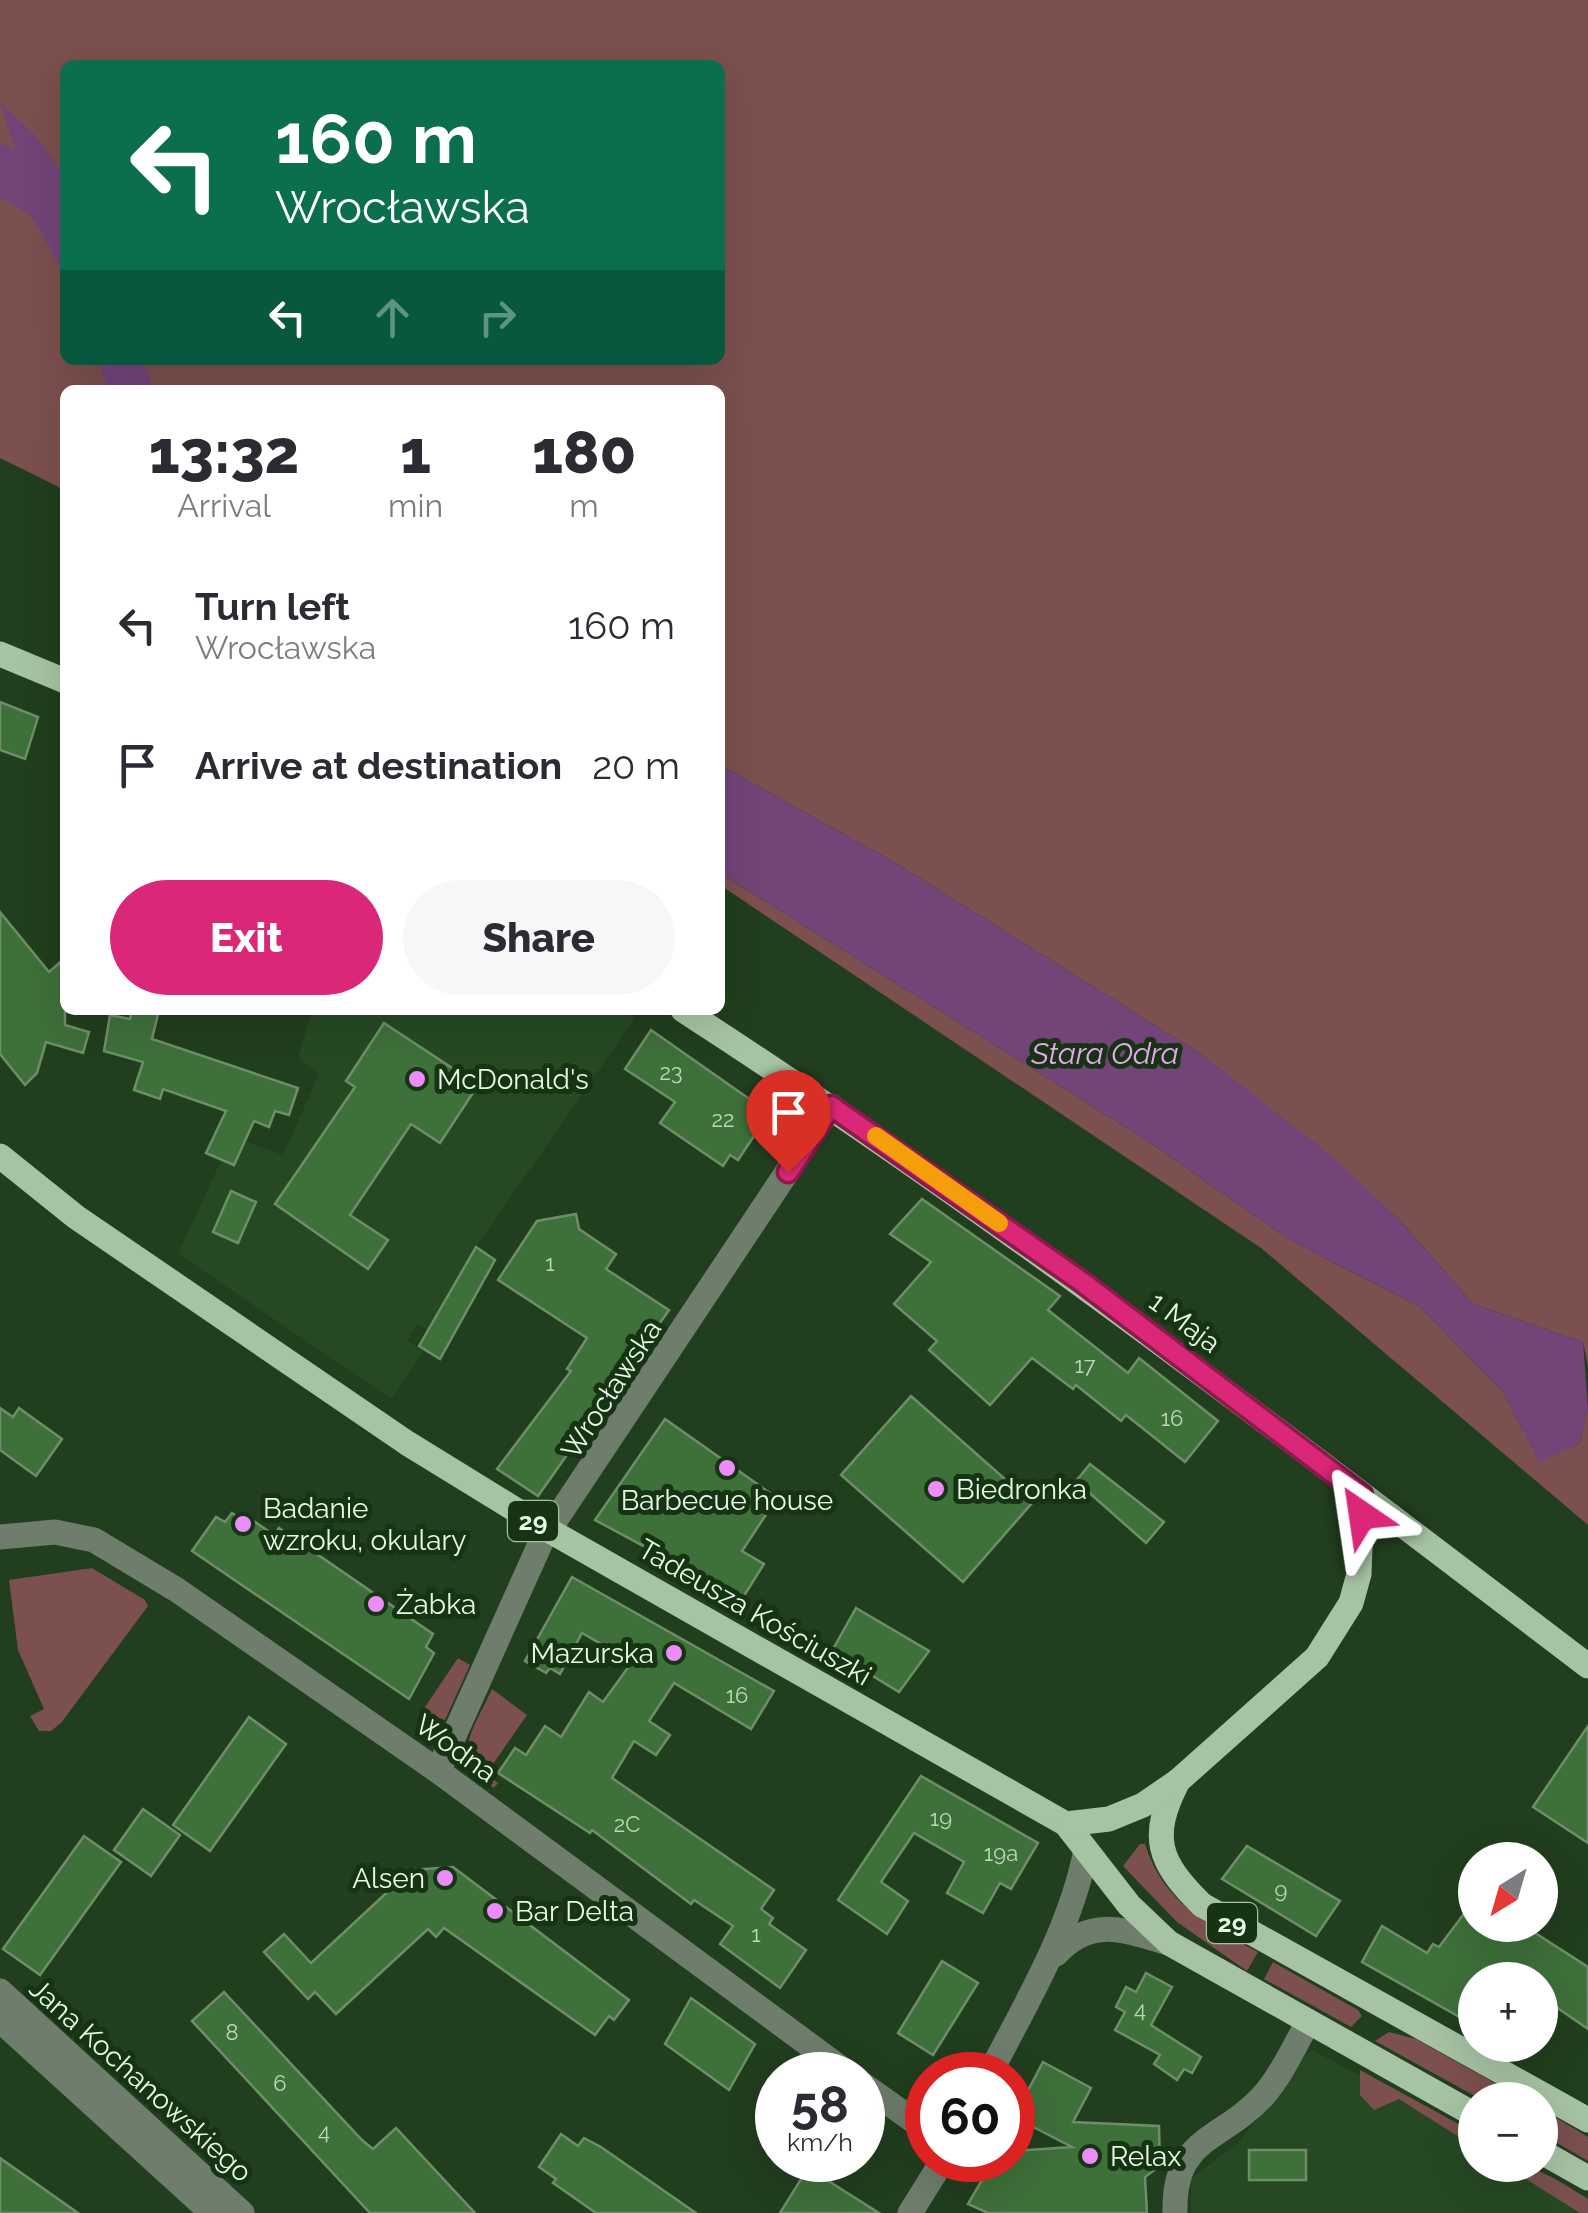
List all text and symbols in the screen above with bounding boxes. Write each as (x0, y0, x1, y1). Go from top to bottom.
text: 160 m (275, 97, 477, 179)
icon: left (110, 100, 240, 230)
text: Wrocławska (275, 181, 530, 234)
icon: left (260, 290, 315, 345)
icon: ahead (365, 290, 420, 345)
icon: right (470, 290, 525, 345)
text: 13:32 (149, 417, 299, 487)
text: 1 (400, 417, 431, 487)
text: 180 (532, 417, 636, 487)
text: Arrival (177, 487, 271, 524)
text: min (388, 487, 443, 524)
text: m (569, 487, 599, 524)
text: Turn left (195, 584, 350, 629)
icon: left (110, 598, 165, 653)
text: 160 m (568, 603, 675, 648)
text: Wrocławska (195, 629, 376, 666)
icon: arrive (110, 738, 165, 793)
text: Arrive at destination (195, 743, 562, 788)
text: 20 m (592, 743, 680, 788)
button: Exit (110, 880, 383, 995)
button: Share (403, 880, 675, 995)
water label: Stara Odra (1030, 1036, 1179, 1071)
house number: 23 (659, 1059, 683, 1085)
place label: McDonald's (437, 1063, 589, 1096)
marker: McDonald's (406, 1068, 428, 1090)
pin (746, 1070, 831, 1173)
icon: arrive (761, 1085, 816, 1140)
house number: 22 (712, 1106, 734, 1132)
house number: 1 (545, 1250, 555, 1276)
street label: 1 Maja (1143, 1285, 1227, 1360)
street label: Wrocławska (554, 1314, 668, 1465)
house number: 17 (1074, 1352, 1096, 1378)
house number: 16 (1161, 1405, 1183, 1431)
marker: Barbecue house (716, 1457, 738, 1479)
position arrow (1310, 1463, 1414, 1567)
place label: Biedronka (956, 1473, 1087, 1506)
marker: Biedronka (925, 1478, 947, 1500)
place label: Barbecue house (621, 1484, 833, 1517)
place label: Badanie wzroku, okulary (263, 1492, 467, 1557)
road number: 29 (508, 1501, 558, 1541)
marker: Badanie wzroku, okulary (232, 1513, 254, 1535)
street label: Tadeusza Kościuszki (632, 1532, 877, 1693)
place label: Żabka (396, 1588, 476, 1621)
marker: Żabka (365, 1593, 387, 1615)
place label: Mazurska (531, 1637, 654, 1670)
marker: Mazurska (663, 1642, 685, 1664)
house number: 16 (726, 1682, 748, 1708)
street label: Wodna (408, 1708, 503, 1789)
house number: 19 (930, 1805, 952, 1831)
house number: 2C (614, 1811, 640, 1837)
house number: 19a (984, 1840, 1018, 1866)
north arrow (1458, 1842, 1558, 1942)
map controls (1458, 1842, 1558, 2182)
place label: Alsen (352, 1862, 425, 1895)
marker: Alsen (434, 1867, 456, 1889)
house number: 9 (1275, 1877, 1287, 1903)
place label: Bar Delta (515, 1895, 634, 1928)
marker: Bar Delta (484, 1900, 506, 1922)
road number: 29 (1207, 1903, 1257, 1943)
house number: 1 (751, 1921, 761, 1947)
button: + (1458, 1962, 1558, 2062)
street label: Jana Kochanowskiego (23, 1972, 259, 2189)
house number: 4 (1134, 1996, 1146, 2022)
house number: 8 (225, 2019, 239, 2045)
speed limit sign: 60 (905, 2052, 1035, 2182)
house number: 6 (273, 2070, 287, 2096)
text: 58 (791, 2075, 849, 2134)
button: − (1458, 2082, 1558, 2182)
house number: 4 (318, 2118, 330, 2144)
text: km/h (787, 2127, 853, 2157)
place label: Relax (1110, 2140, 1181, 2173)
marker: Relax (1079, 2145, 1101, 2167)

